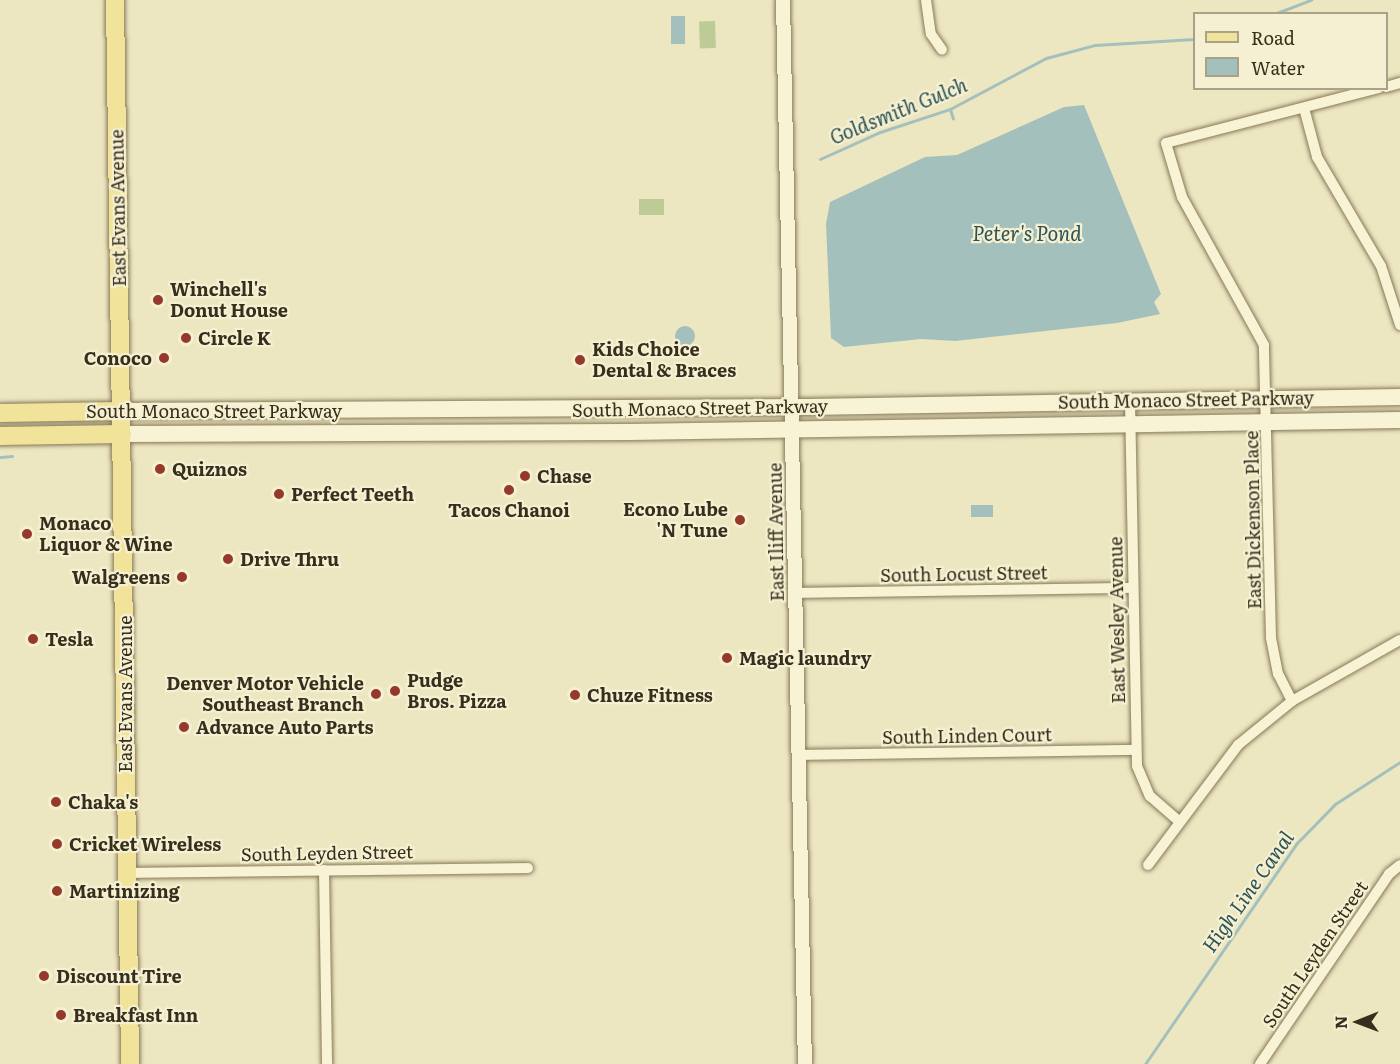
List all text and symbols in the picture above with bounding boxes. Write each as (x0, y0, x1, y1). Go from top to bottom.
legend (1193, 12, 1388, 90)
text: Road (1251, 24, 1295, 51)
text: Water (1251, 54, 1304, 81)
water label: Goldsmith Gulch (826, 72, 970, 148)
street label: East Evans Avenue (106, 129, 130, 287)
water label: Peter's Pond (972, 220, 1082, 244)
place label: Winchell's Donut House (170, 279, 288, 322)
marker: Winchell's Donut House (151, 293, 165, 307)
place label: Circle K (198, 327, 271, 349)
marker: Circle K (179, 331, 193, 345)
place label: Kids Choice Dental & Braces (592, 339, 736, 382)
place label: Conoco (84, 347, 152, 369)
marker: Conoco (157, 351, 171, 365)
marker: Kids Choice Dental & Braces (573, 353, 587, 367)
street label: South Monaco Street Parkway (1058, 387, 1314, 413)
street label: South Monaco Street Parkway (572, 395, 828, 421)
street label: South Monaco Street Parkway (86, 400, 342, 422)
street label: East Dickenson Place (1241, 430, 1265, 610)
place label: Quiznos (172, 458, 247, 480)
marker: Quiznos (153, 462, 167, 476)
street label: East Iliff Avenue (764, 462, 788, 602)
place label: Chase (537, 465, 592, 487)
marker: Chase (518, 469, 532, 483)
place label: Perfect Teeth (291, 483, 414, 505)
marker: Tacos Chanoi (502, 483, 516, 497)
marker: Perfect Teeth (272, 487, 286, 501)
place label: Tacos Chanoi (448, 499, 570, 521)
place label: Econo Lube 'N Tune (623, 499, 728, 542)
place label: Monaco Liquor & Wine (39, 513, 173, 556)
marker: Econo Lube 'N Tune (733, 513, 747, 527)
marker: Monaco Liquor & Wine (20, 527, 34, 541)
street label: East Wesley Avenue (1105, 536, 1129, 704)
place label: Drive Thru (240, 548, 339, 570)
marker: Drive Thru (221, 552, 235, 566)
street label: South Locust Street (880, 562, 1048, 586)
place label: Walgreens (72, 566, 170, 588)
marker: Walgreens (175, 570, 189, 584)
street label: East Evans Avenue (114, 615, 136, 773)
place label: Tesla (45, 628, 93, 650)
marker: Tesla (26, 632, 40, 646)
place label: Magic laundry (739, 647, 871, 669)
marker: Magic laundry (720, 651, 734, 665)
place label: Pudge Bros. Pizza (407, 670, 507, 712)
place label: Denver Motor Vehicle Southeast Branch (166, 673, 364, 716)
marker: Pudge Bros. Pizza (388, 684, 402, 698)
place label: Chuze Fitness (587, 684, 713, 706)
marker: Denver Motor Vehicle Southeast Branch (369, 687, 383, 701)
marker: Chuze Fitness (568, 688, 582, 702)
place label: Advance Auto Parts (196, 716, 373, 738)
marker: Advance Auto Parts (177, 720, 191, 734)
street label: South Linden Court (882, 724, 1052, 748)
place label: Chaka's (68, 791, 138, 813)
marker: Chaka's (49, 795, 63, 809)
water label: High Line Canal (1196, 826, 1298, 956)
place label: Cricket Wireless (69, 833, 221, 855)
marker: Cricket Wireless (50, 837, 64, 851)
street label: South Leyden Street (241, 841, 413, 865)
street label: South Leyden Street (1258, 876, 1372, 1032)
place label: Martinizing (69, 880, 180, 902)
marker: Martinizing (50, 884, 64, 898)
place label: Discount Tire (56, 965, 182, 987)
marker: Discount Tire (37, 969, 51, 983)
north arrow (1328, 992, 1388, 1052)
place label: Breakfast Inn (73, 1004, 198, 1026)
marker: Breakfast Inn (54, 1008, 68, 1022)
text: N (1328, 1015, 1352, 1029)

